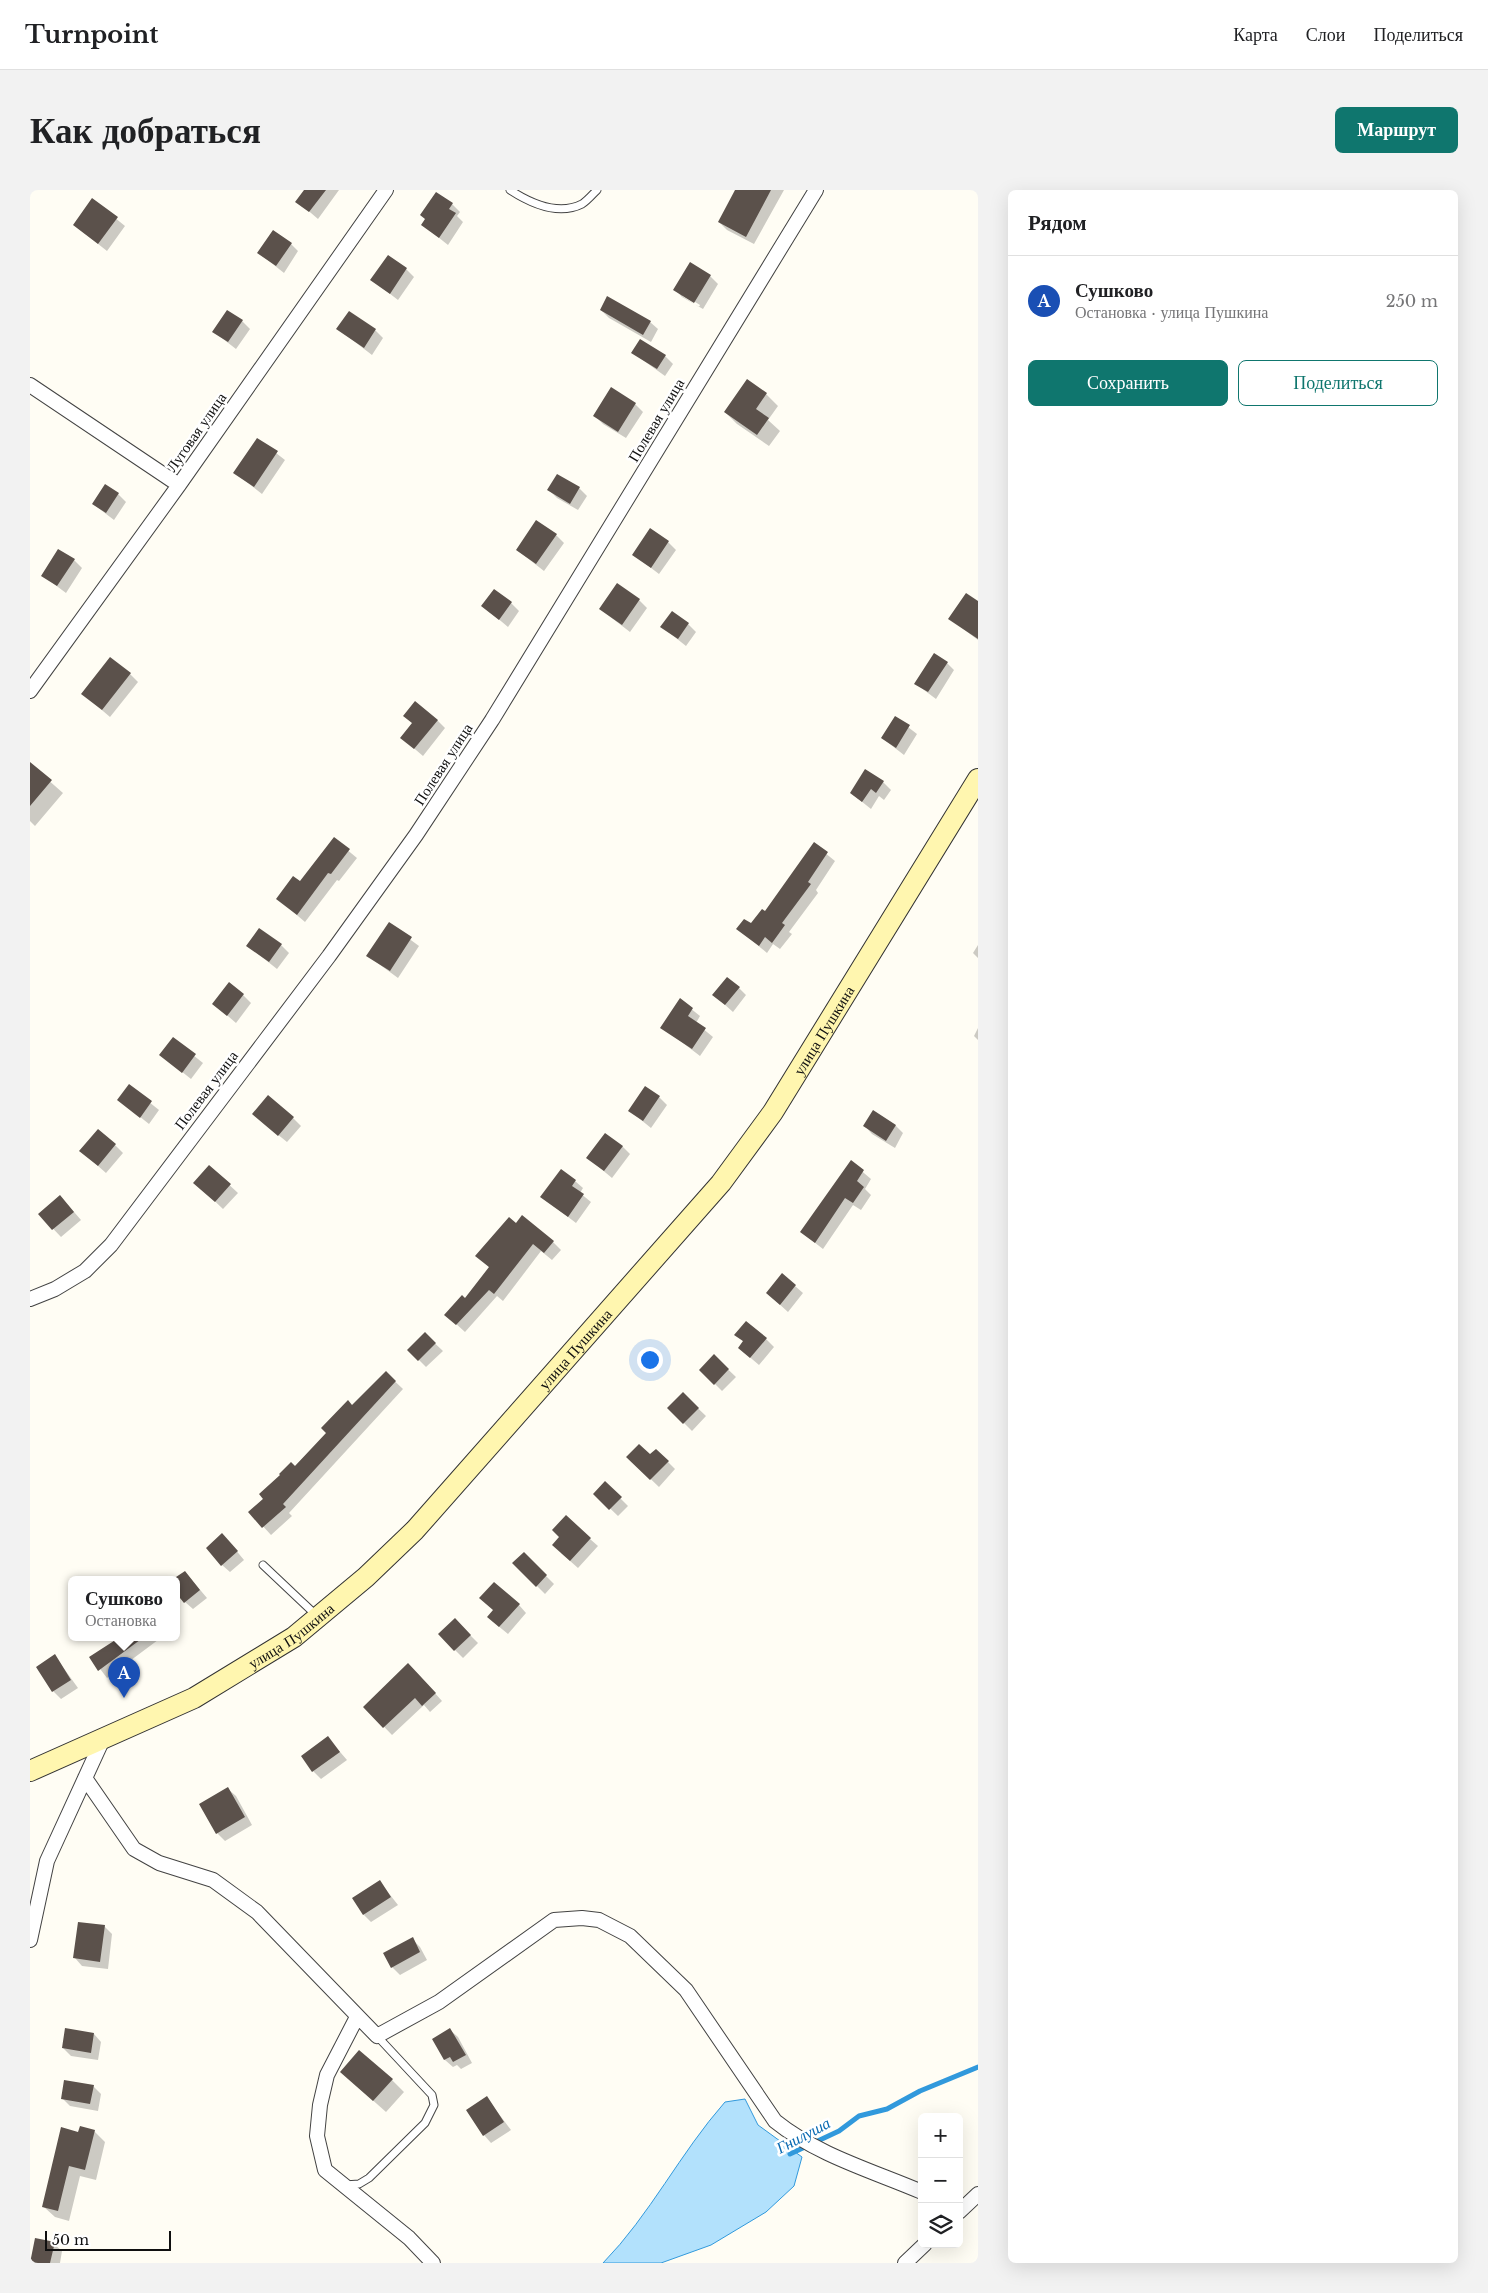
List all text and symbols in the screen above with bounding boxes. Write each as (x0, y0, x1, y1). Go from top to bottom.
text: Turnpoint (25, 20, 158, 49)
text: Карта (1233, 24, 1278, 46)
text: Слои (1306, 24, 1345, 46)
text: Поделиться (1373, 24, 1463, 46)
button: Маршрут (1335, 107, 1458, 153)
text: Как добраться (30, 109, 261, 152)
text: Рядом (1028, 210, 1087, 236)
text: Сушково (1075, 279, 1153, 302)
text: A (1038, 291, 1050, 311)
text: 250 m (1386, 291, 1438, 311)
text: Остановка · улица Пушкина (1075, 302, 1268, 322)
button: Сохранить (1028, 360, 1228, 406)
button: Поделиться (1238, 360, 1438, 406)
street label: Полевая улица (624, 375, 689, 465)
street label: Луговая улица (162, 388, 230, 475)
street label: Полевая улица (409, 719, 477, 809)
street label: улица Пушкина (789, 982, 858, 1078)
street label: Полевая улица (170, 1046, 242, 1133)
street label: улица Пушкина (534, 1304, 616, 1393)
your location (637, 1347, 663, 1373)
popup (68, 1576, 180, 1641)
text: Сушково (85, 1587, 163, 1610)
street label: улица Пушкина (244, 1598, 338, 1672)
text: Остановка (85, 1610, 157, 1630)
pin: A (108, 1657, 140, 1698)
water label: Гнилуша (772, 2112, 834, 2158)
map controls (918, 2113, 963, 2248)
button: + (918, 2113, 963, 2158)
button: − (918, 2158, 963, 2203)
button: layers (918, 2203, 963, 2248)
scale bar (45, 2228, 171, 2251)
text: 50 m (52, 2231, 89, 2249)

